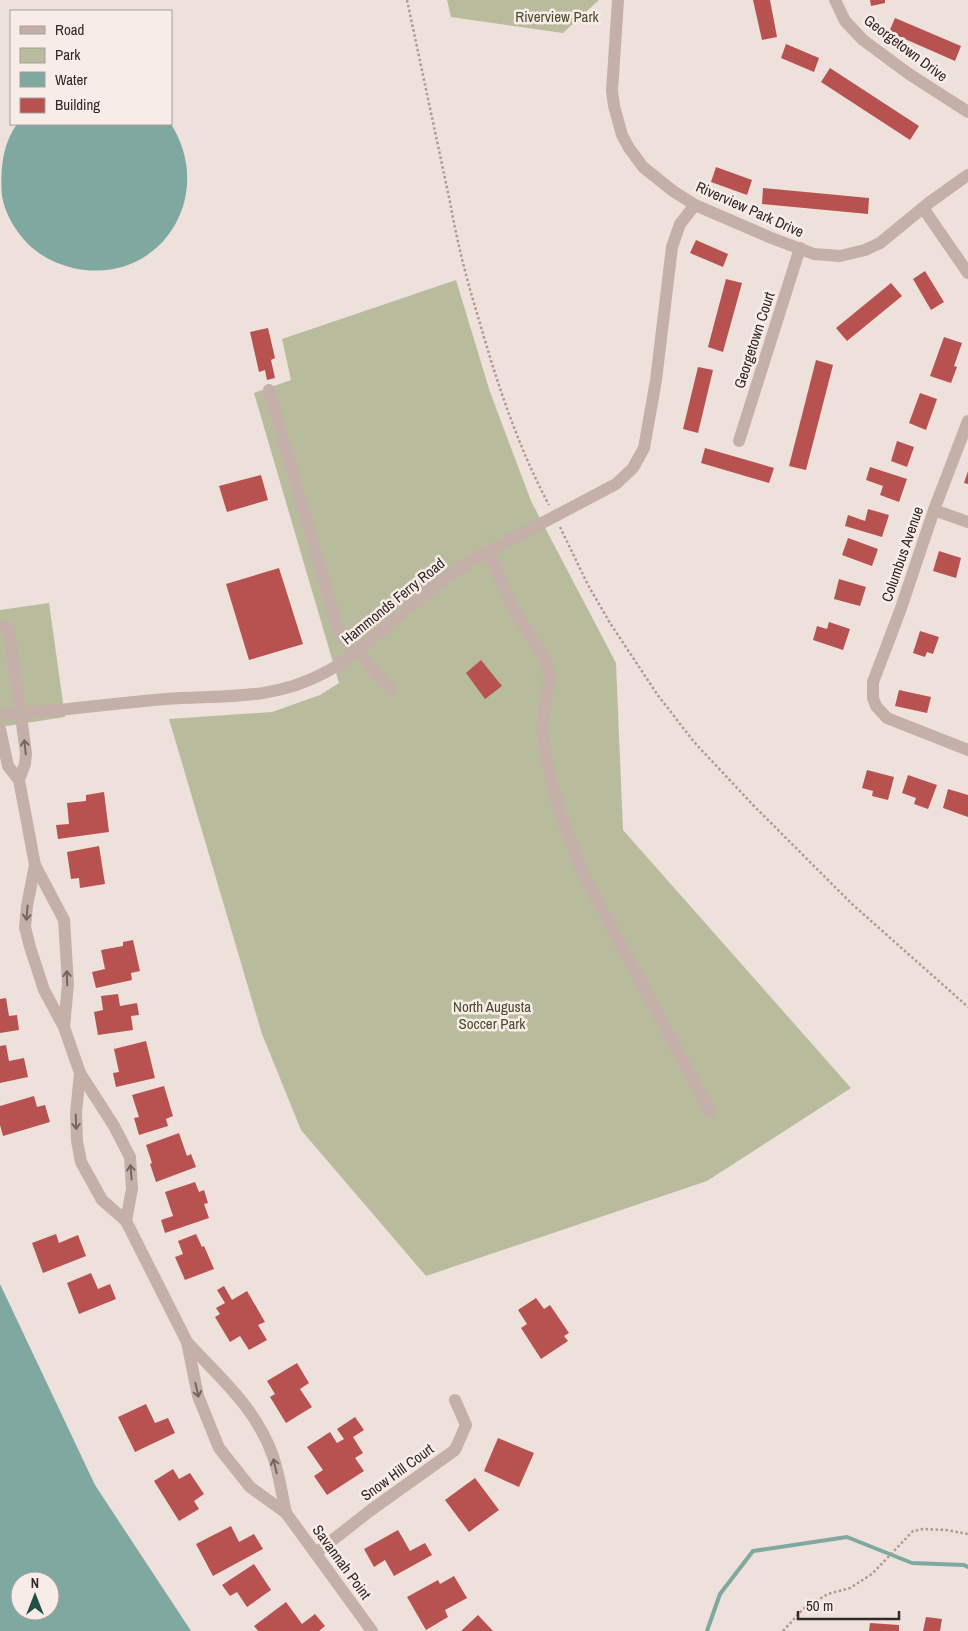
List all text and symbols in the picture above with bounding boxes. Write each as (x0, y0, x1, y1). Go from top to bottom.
park label: Riverview Park (515, 6, 600, 27)
legend (10, 10, 172, 125)
street label: Georgetown Drive (860, 10, 952, 87)
text: Road (55, 19, 84, 40)
text: Park (55, 44, 81, 65)
text: Water (55, 69, 87, 90)
text: Building (55, 94, 100, 115)
street label: Riverview Park Drive (693, 176, 807, 242)
street label: Georgetown Court (728, 288, 780, 391)
street label: Columbus Avenue (876, 503, 928, 605)
street label: Hammonds Ferry Road (337, 553, 449, 649)
one-way arrow (20, 739, 30, 755)
one-way arrow (22, 904, 31, 920)
one-way arrow (63, 970, 72, 986)
park label: North Augusta Soccer Park (453, 996, 531, 1034)
one-way arrow (72, 1113, 81, 1129)
one-way arrow (126, 1165, 136, 1181)
one-way arrow (193, 1382, 202, 1398)
street label: Snow Hill Court (356, 1438, 438, 1506)
one-way arrow (270, 1458, 279, 1474)
street label: Savannah Point (308, 1520, 377, 1604)
north arrow (10, 1571, 60, 1621)
text: N (31, 1574, 39, 1592)
scale bar (798, 1588, 899, 1620)
text: 50 m (806, 1595, 833, 1616)

